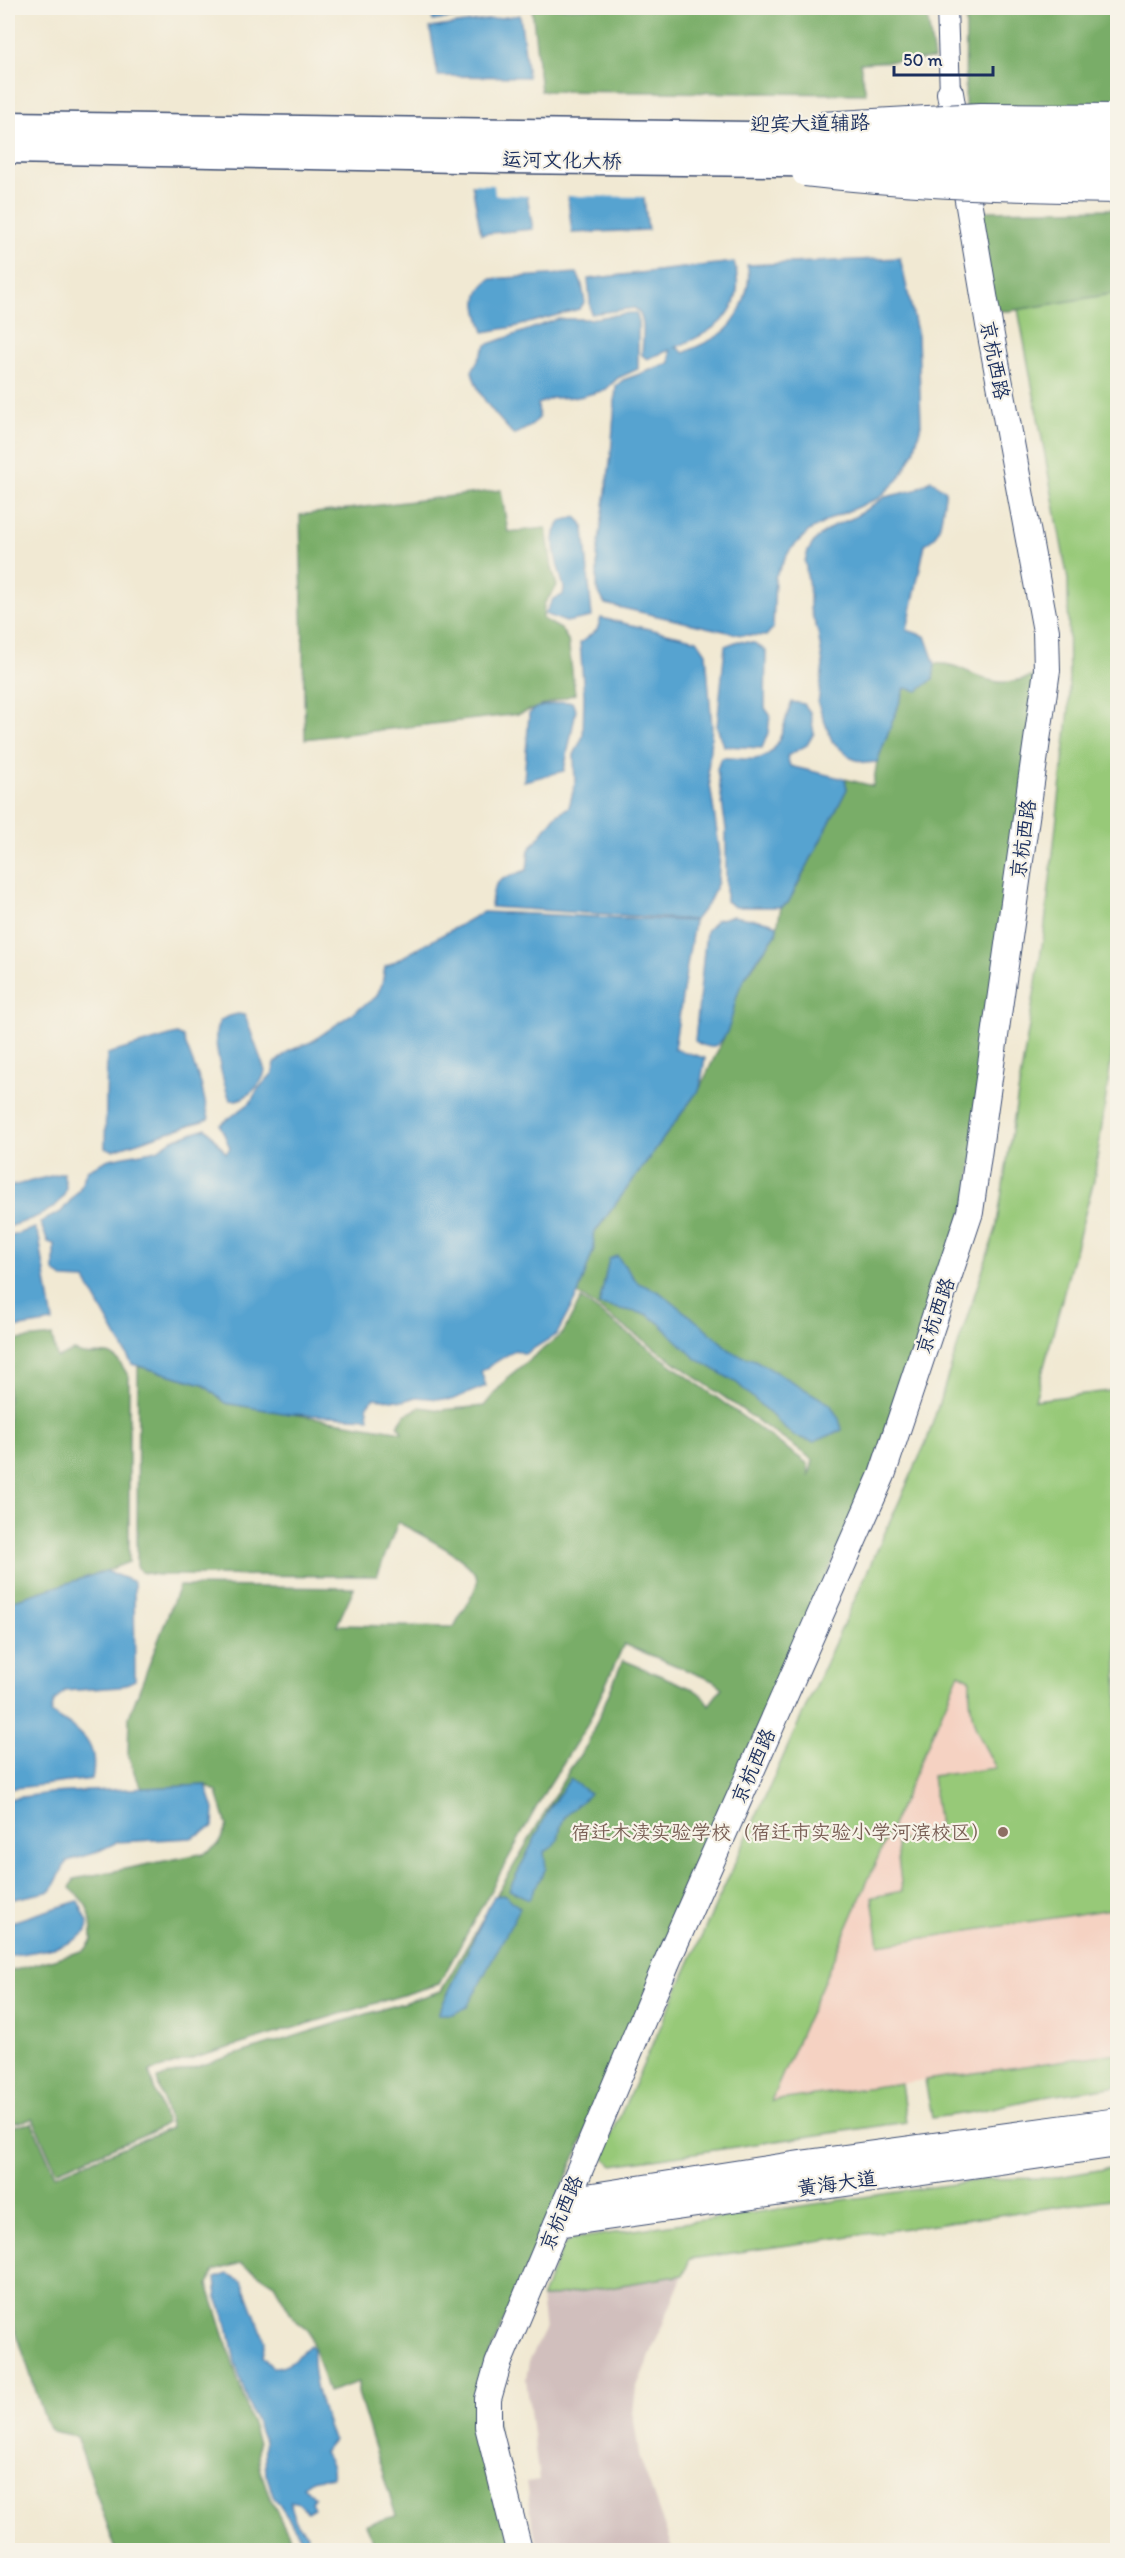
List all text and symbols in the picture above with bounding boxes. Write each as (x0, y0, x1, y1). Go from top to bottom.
scale bar (894, 39, 993, 77)
text: 50 m (903, 49, 943, 71)
street label: 迎宾大道辅路 (750, 110, 871, 136)
street label: 运河文化大桥 (502, 147, 622, 173)
street label: 京杭西路 (976, 318, 1015, 403)
street label: 京杭西路 (1006, 797, 1041, 880)
street label: 京杭西路 (911, 1273, 960, 1358)
street label: 京杭西路 (726, 1724, 781, 1807)
place label: 宿迁木渎实验学校（宿迁市实验小学河滨校区） (571, 1820, 991, 1844)
marker: 宿迁木渎实验学校（宿迁市实验小学河滨校区） (996, 1825, 1010, 1839)
street label: 黄海大道 (796, 2166, 878, 2200)
street label: 京杭西路 (534, 2171, 588, 2255)

